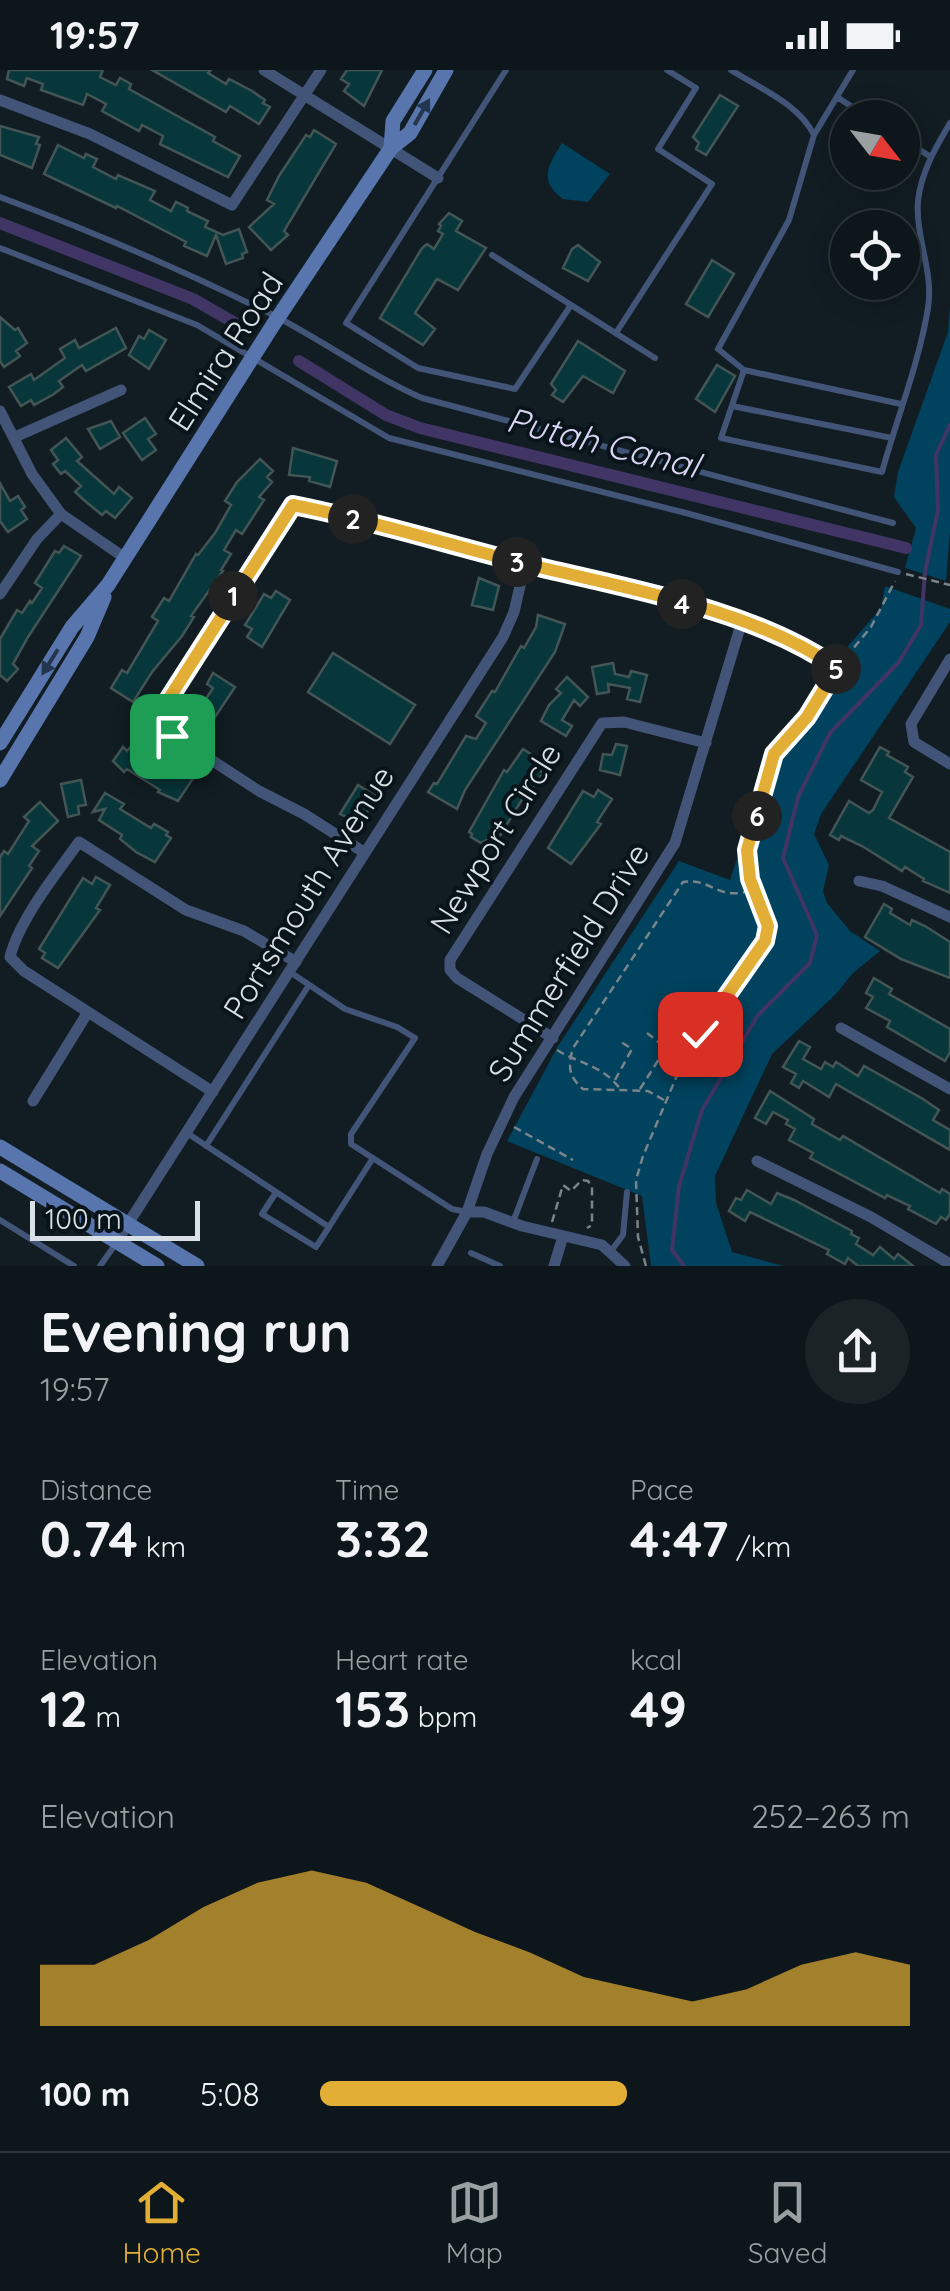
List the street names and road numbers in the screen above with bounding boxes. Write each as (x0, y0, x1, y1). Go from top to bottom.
street label: Elmira Road (159, 264, 291, 438)
street label: Newport Circle (421, 735, 569, 941)
street label: Portsmouth Avenue (214, 758, 402, 1026)
street label: Summerfield Drive (479, 835, 657, 1089)

